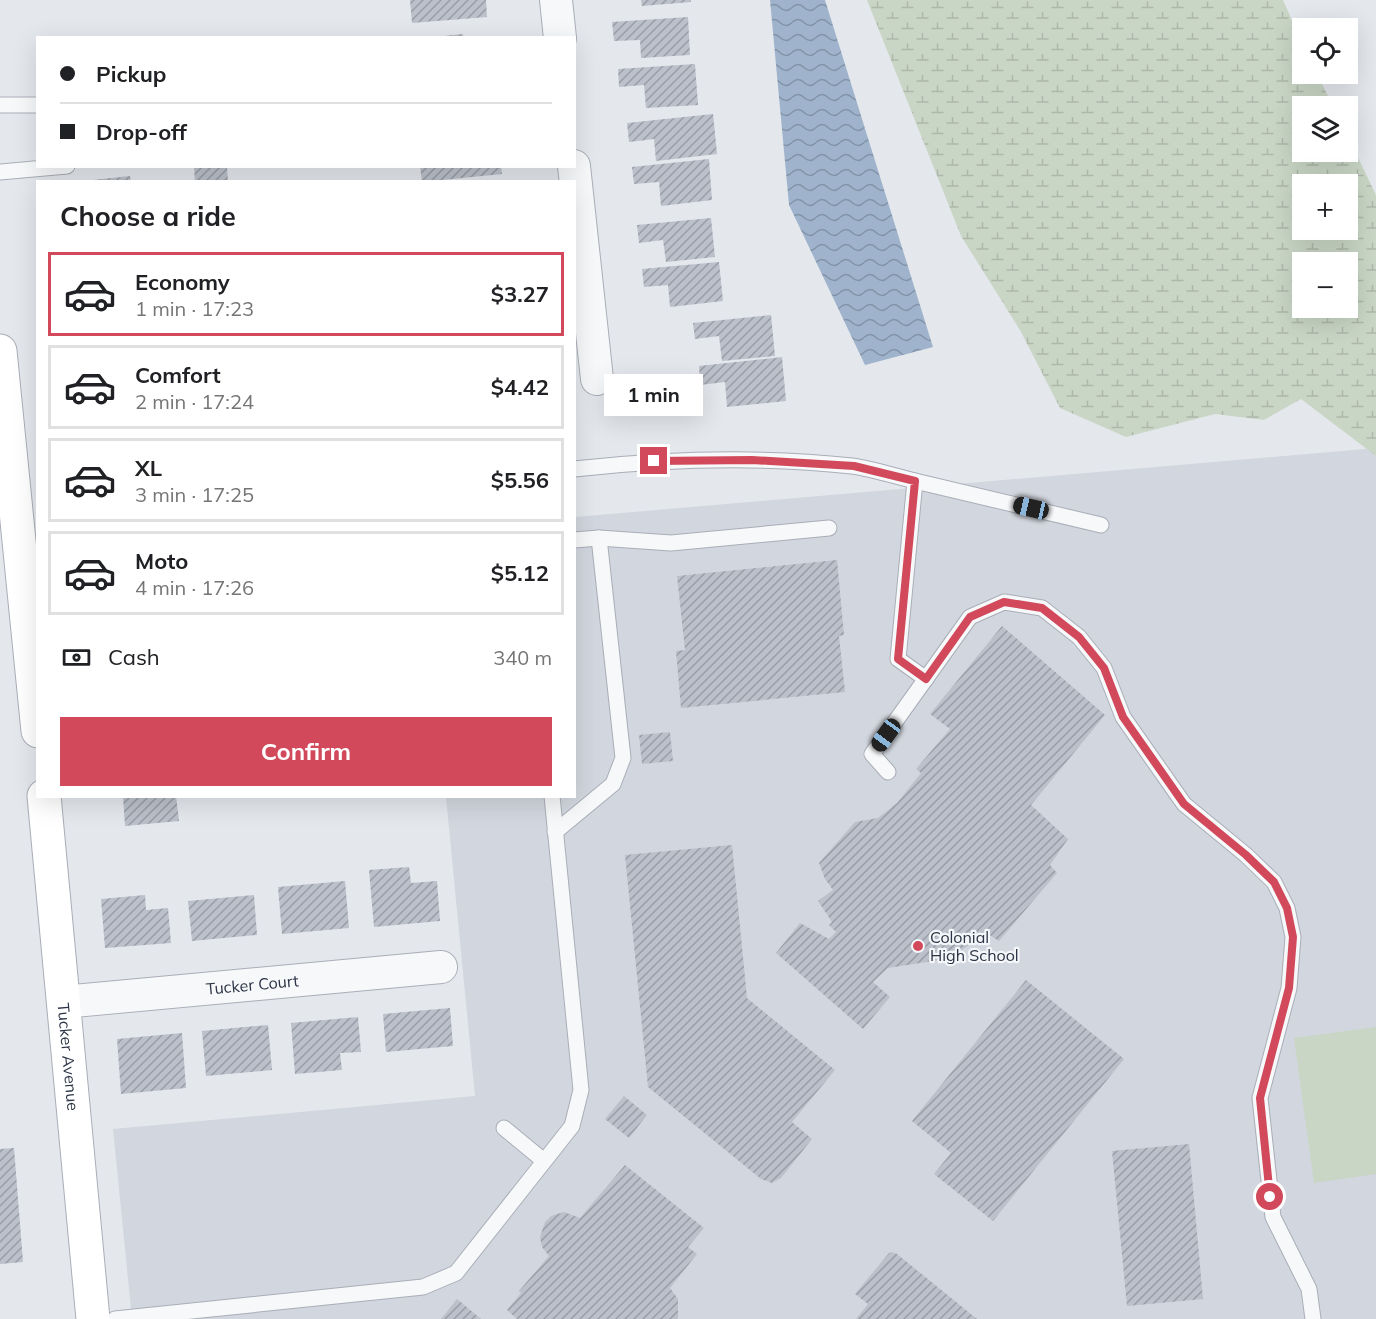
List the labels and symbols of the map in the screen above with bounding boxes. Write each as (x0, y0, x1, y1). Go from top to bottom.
callout: 1 min (604, 374, 704, 416)
route end (640, 447, 667, 474)
car (1011, 495, 1051, 521)
car (868, 715, 904, 755)
place label: Colonial High School (930, 927, 1019, 965)
marker: Colonial High School (911, 939, 925, 953)
street label: Tucker Court (205, 970, 300, 999)
street label: Tucker Avenue (53, 1002, 83, 1112)
route start (1256, 1183, 1283, 1210)

